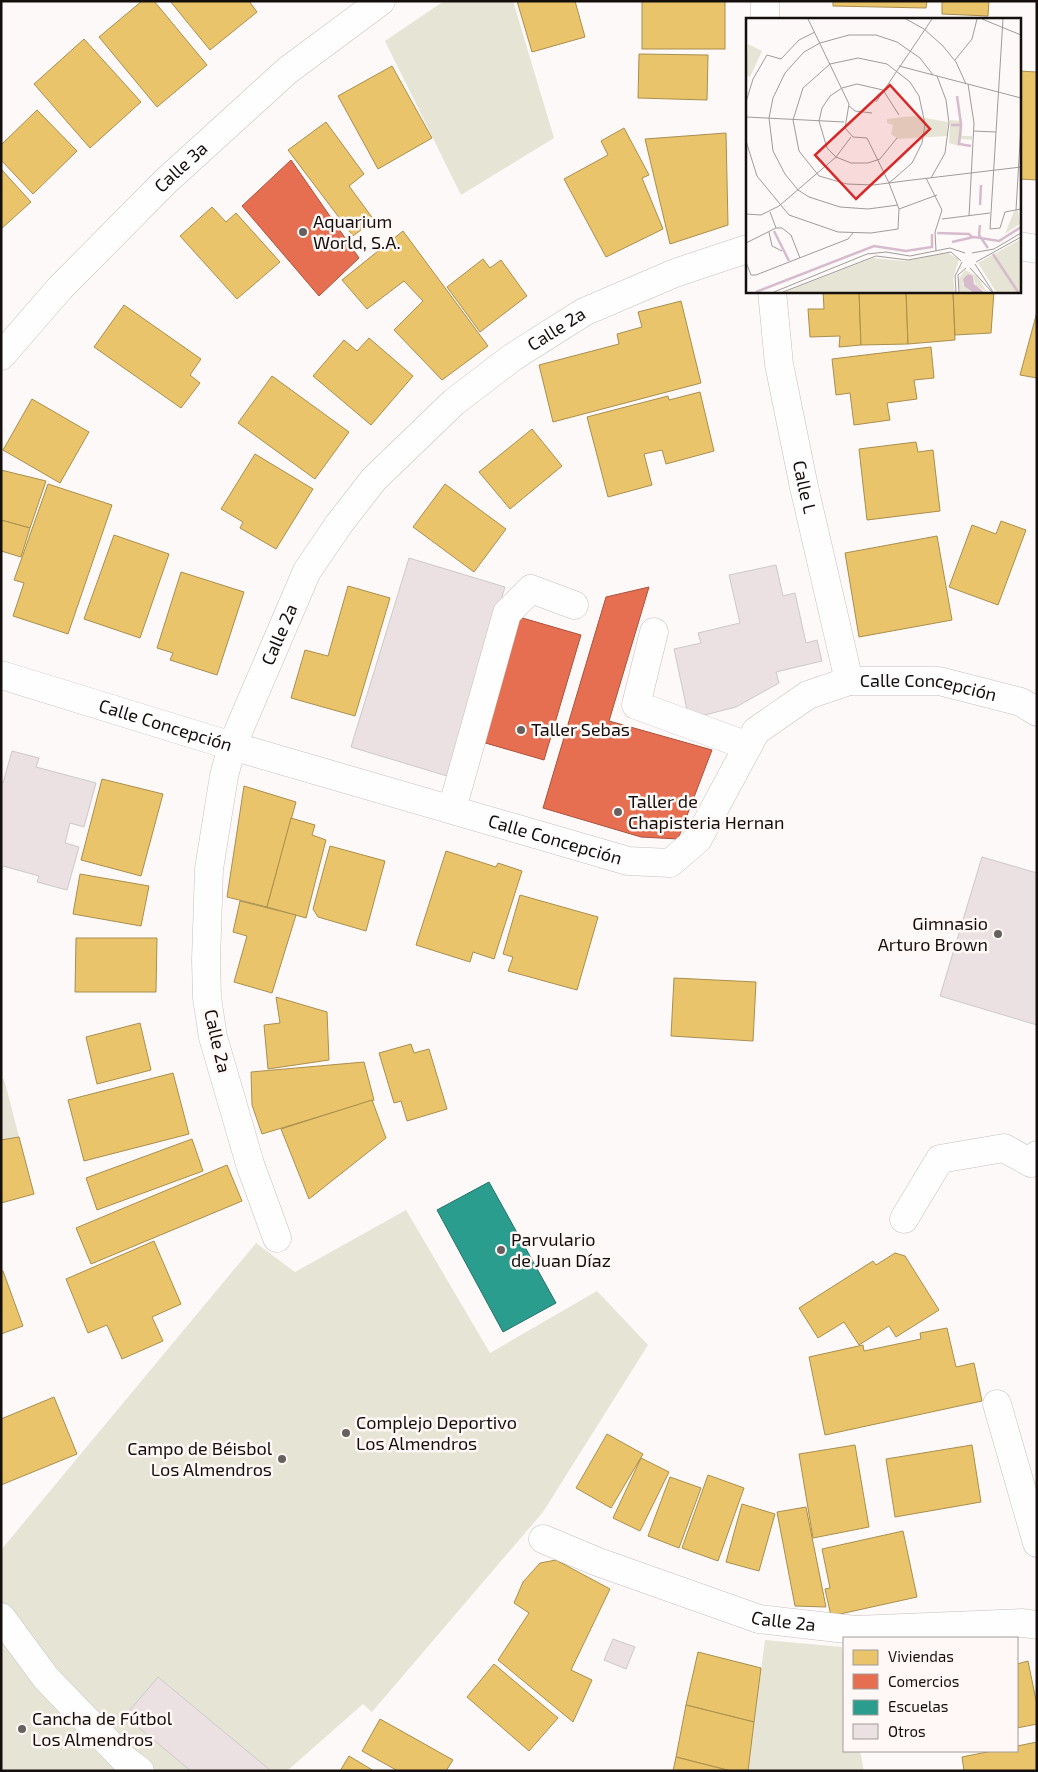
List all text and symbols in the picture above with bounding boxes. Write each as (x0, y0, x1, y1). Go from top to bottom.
inset map (746, 18, 1020, 292)
street label: Calle 3a (149, 137, 212, 196)
place label: Aquarium World, S.A. (313, 210, 401, 253)
marker: Aquarium World, S.A. (297, 226, 309, 238)
street label: Calle 2a (523, 302, 589, 355)
street label: Calle L (789, 458, 822, 516)
street label: Calle 2a (256, 600, 302, 668)
street label: Calle Concepción (860, 668, 999, 705)
street label: Calle Concepción (96, 694, 235, 755)
place label: Taller Sebas (531, 718, 630, 740)
marker: Taller Sebas (515, 724, 527, 736)
place label: Taller de Chapisteria Hernan (628, 790, 784, 833)
marker: Taller de Chapisteria Hernan (612, 806, 624, 818)
street label: Calle Concepción (486, 809, 625, 869)
place label: Gimnasio Arturo Brown (878, 912, 988, 955)
marker: Gimnasio Arturo Brown (992, 928, 1004, 940)
street label: Calle 2a (200, 1007, 236, 1075)
place label: Parvulario de Juan Díaz (511, 1228, 611, 1271)
marker: Parvulario de Juan Díaz (495, 1244, 507, 1256)
place label: Complejo Deportivo Los Almendros (356, 1411, 517, 1454)
marker: Complejo Deportivo Los Almendros (340, 1427, 352, 1439)
place label: Campo de Béisbol Los Almendros (127, 1437, 273, 1480)
marker: Campo de Béisbol Los Almendros (276, 1453, 288, 1465)
street label: Calle 2a (748, 1605, 817, 1635)
legend (843, 1637, 1018, 1752)
text: Viviendas (888, 1647, 954, 1665)
text: Comercios (888, 1672, 959, 1690)
text: Escuelas (888, 1697, 948, 1715)
place label: Cancha de Fútbol Los Almendros (32, 1707, 173, 1750)
text: Otros (888, 1722, 926, 1740)
marker: Cancha de Fútbol Los Almendros (16, 1723, 28, 1735)

